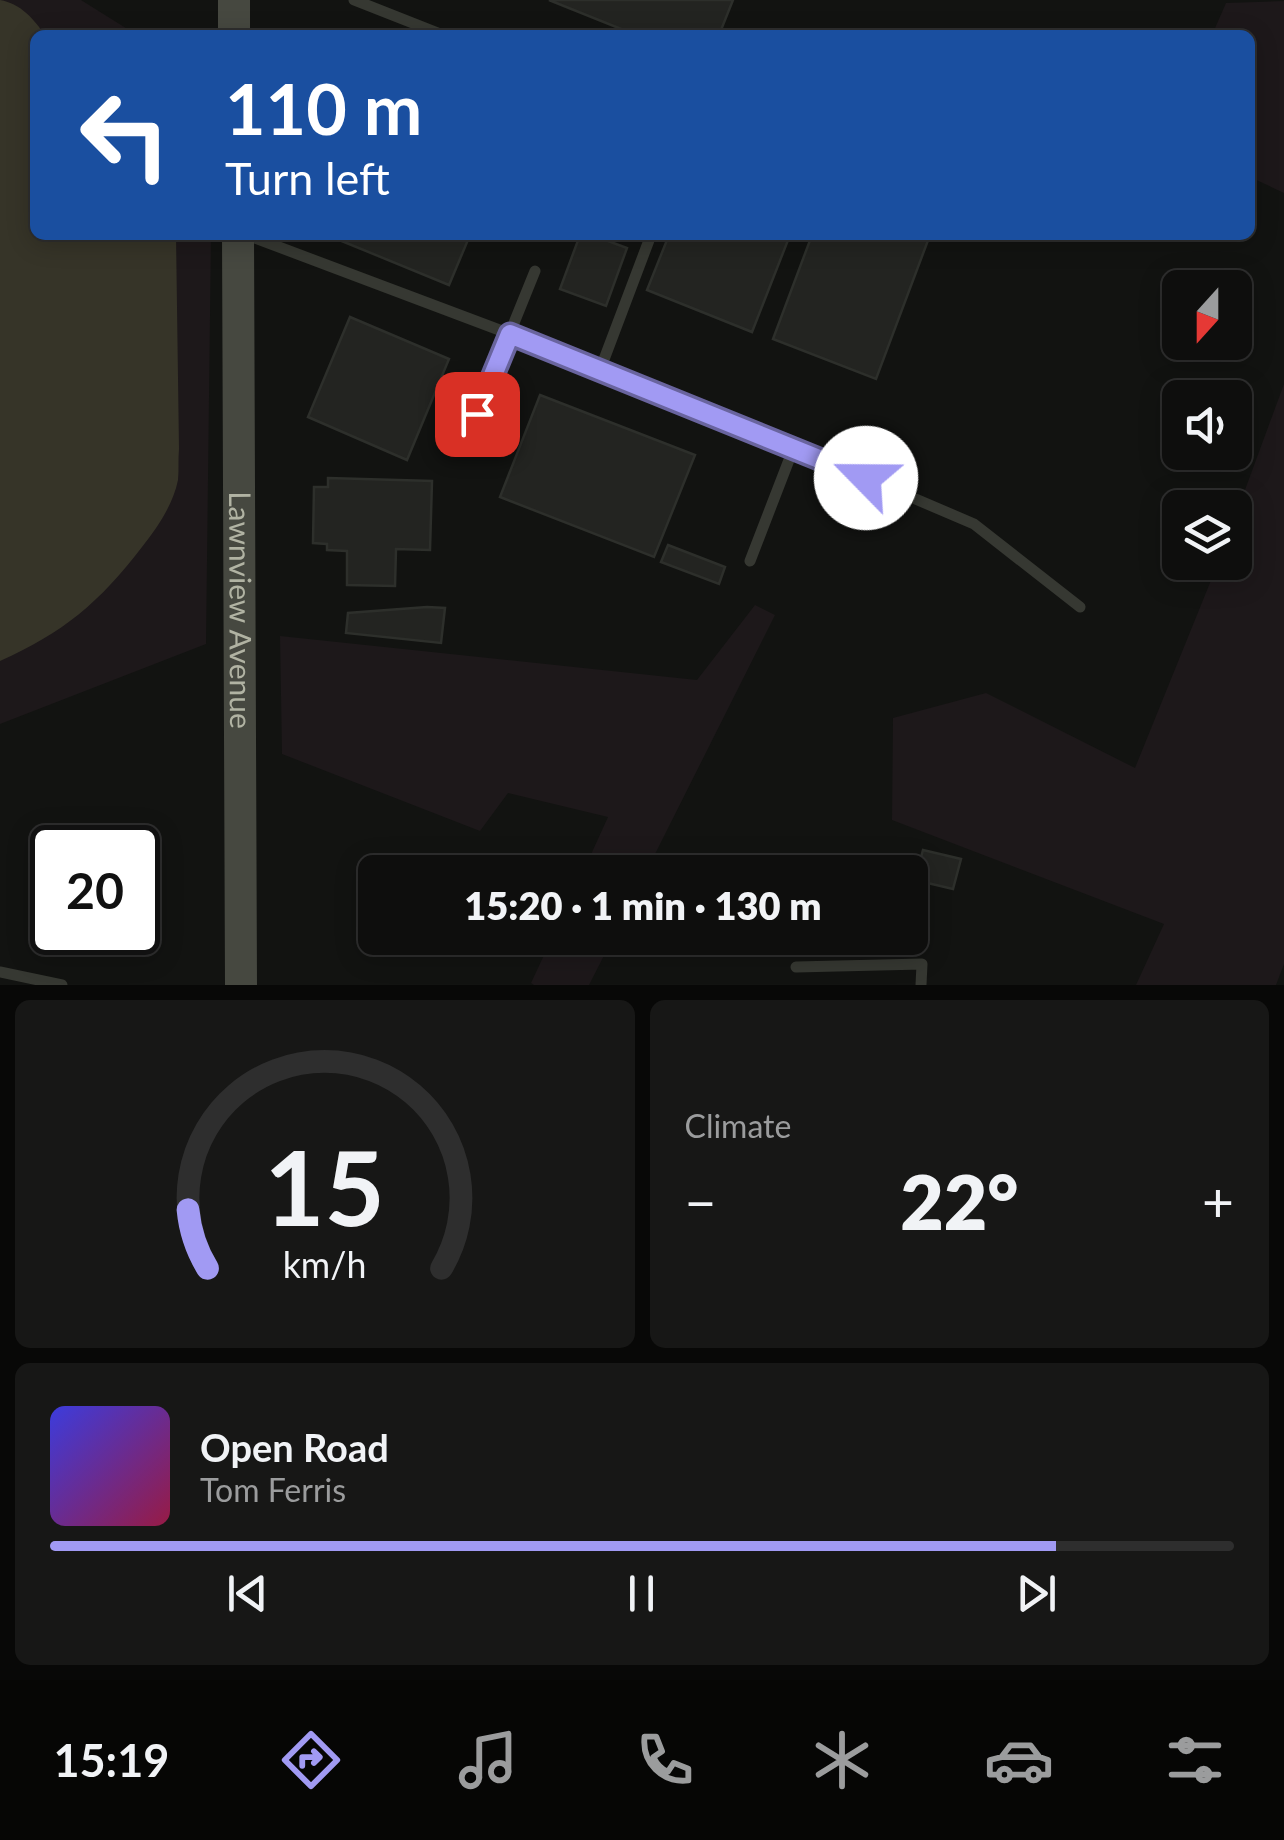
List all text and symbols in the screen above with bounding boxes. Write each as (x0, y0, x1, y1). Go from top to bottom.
text: 110 m (225, 66, 422, 150)
icon: left (60, 70, 190, 200)
text: Turn left (225, 151, 390, 205)
north arrow (1162, 270, 1252, 360)
map controls (1162, 270, 1252, 580)
pin (435, 372, 520, 457)
button: sound (1162, 380, 1252, 470)
icon: arrive (450, 387, 505, 442)
position arrow (814, 426, 918, 530)
button: layers (1162, 490, 1252, 580)
street label: Lawnview Avenue (223, 491, 260, 729)
speed limit sign: 20 (30, 825, 160, 955)
text: 15:20 · 1 min · 130 m (464, 882, 822, 928)
text: Climate (685, 1106, 791, 1145)
text: 15 (264, 1123, 385, 1248)
text: 22° (900, 1156, 1018, 1246)
text: − (685, 1168, 716, 1234)
text: + (1202, 1168, 1234, 1234)
text: km/h (283, 1243, 367, 1286)
text: Open Road (200, 1424, 389, 1470)
text: Tom Ferris (200, 1470, 346, 1509)
icon: previous (220, 1566, 275, 1621)
icon: pause (614, 1566, 669, 1621)
icon: next (1009, 1566, 1064, 1621)
icon: directions (276, 1725, 346, 1795)
icon: music (453, 1725, 523, 1795)
icon: phone (630, 1725, 700, 1795)
icon: climate (807, 1725, 877, 1795)
icon: car (984, 1725, 1054, 1795)
icon: filters (1160, 1725, 1230, 1795)
text: 15:19 (53, 1733, 169, 1787)

